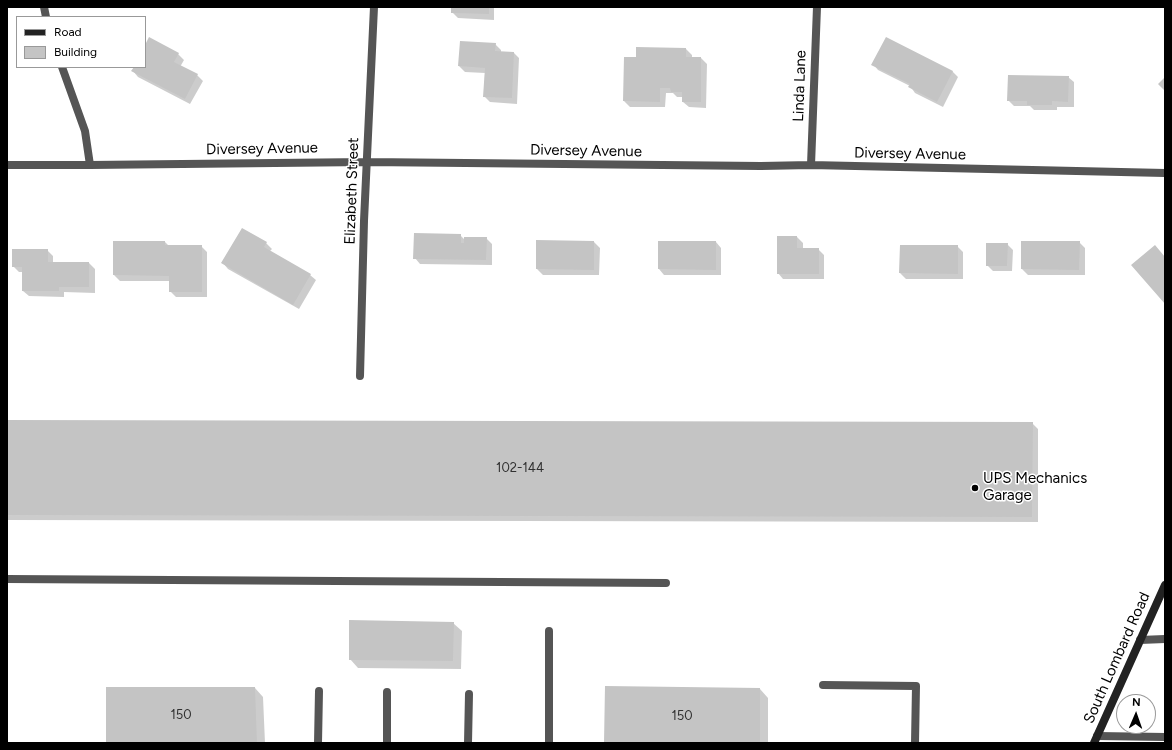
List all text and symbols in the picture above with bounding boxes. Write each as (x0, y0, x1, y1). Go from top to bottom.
legend (16, 16, 146, 68)
text: Road (54, 25, 82, 39)
text: Building (54, 45, 97, 59)
street label: Linda Lane (790, 50, 810, 122)
street label: Elizabeth Street (341, 137, 363, 245)
street label: Diversey Avenue (206, 139, 318, 159)
street label: Diversey Avenue (530, 141, 642, 161)
street label: Diversey Avenue (854, 144, 966, 164)
house number: 102-144 (496, 460, 544, 476)
place label: UPS Mechanics Garage (983, 470, 1087, 505)
marker: UPS Mechanics Garage (970, 483, 980, 493)
street label: South Lombard Road (1080, 590, 1154, 726)
north arrow (1116, 694, 1156, 734)
text: N (1132, 696, 1141, 709)
house number: 150 (170, 707, 192, 723)
house number: 150 (671, 708, 693, 724)

